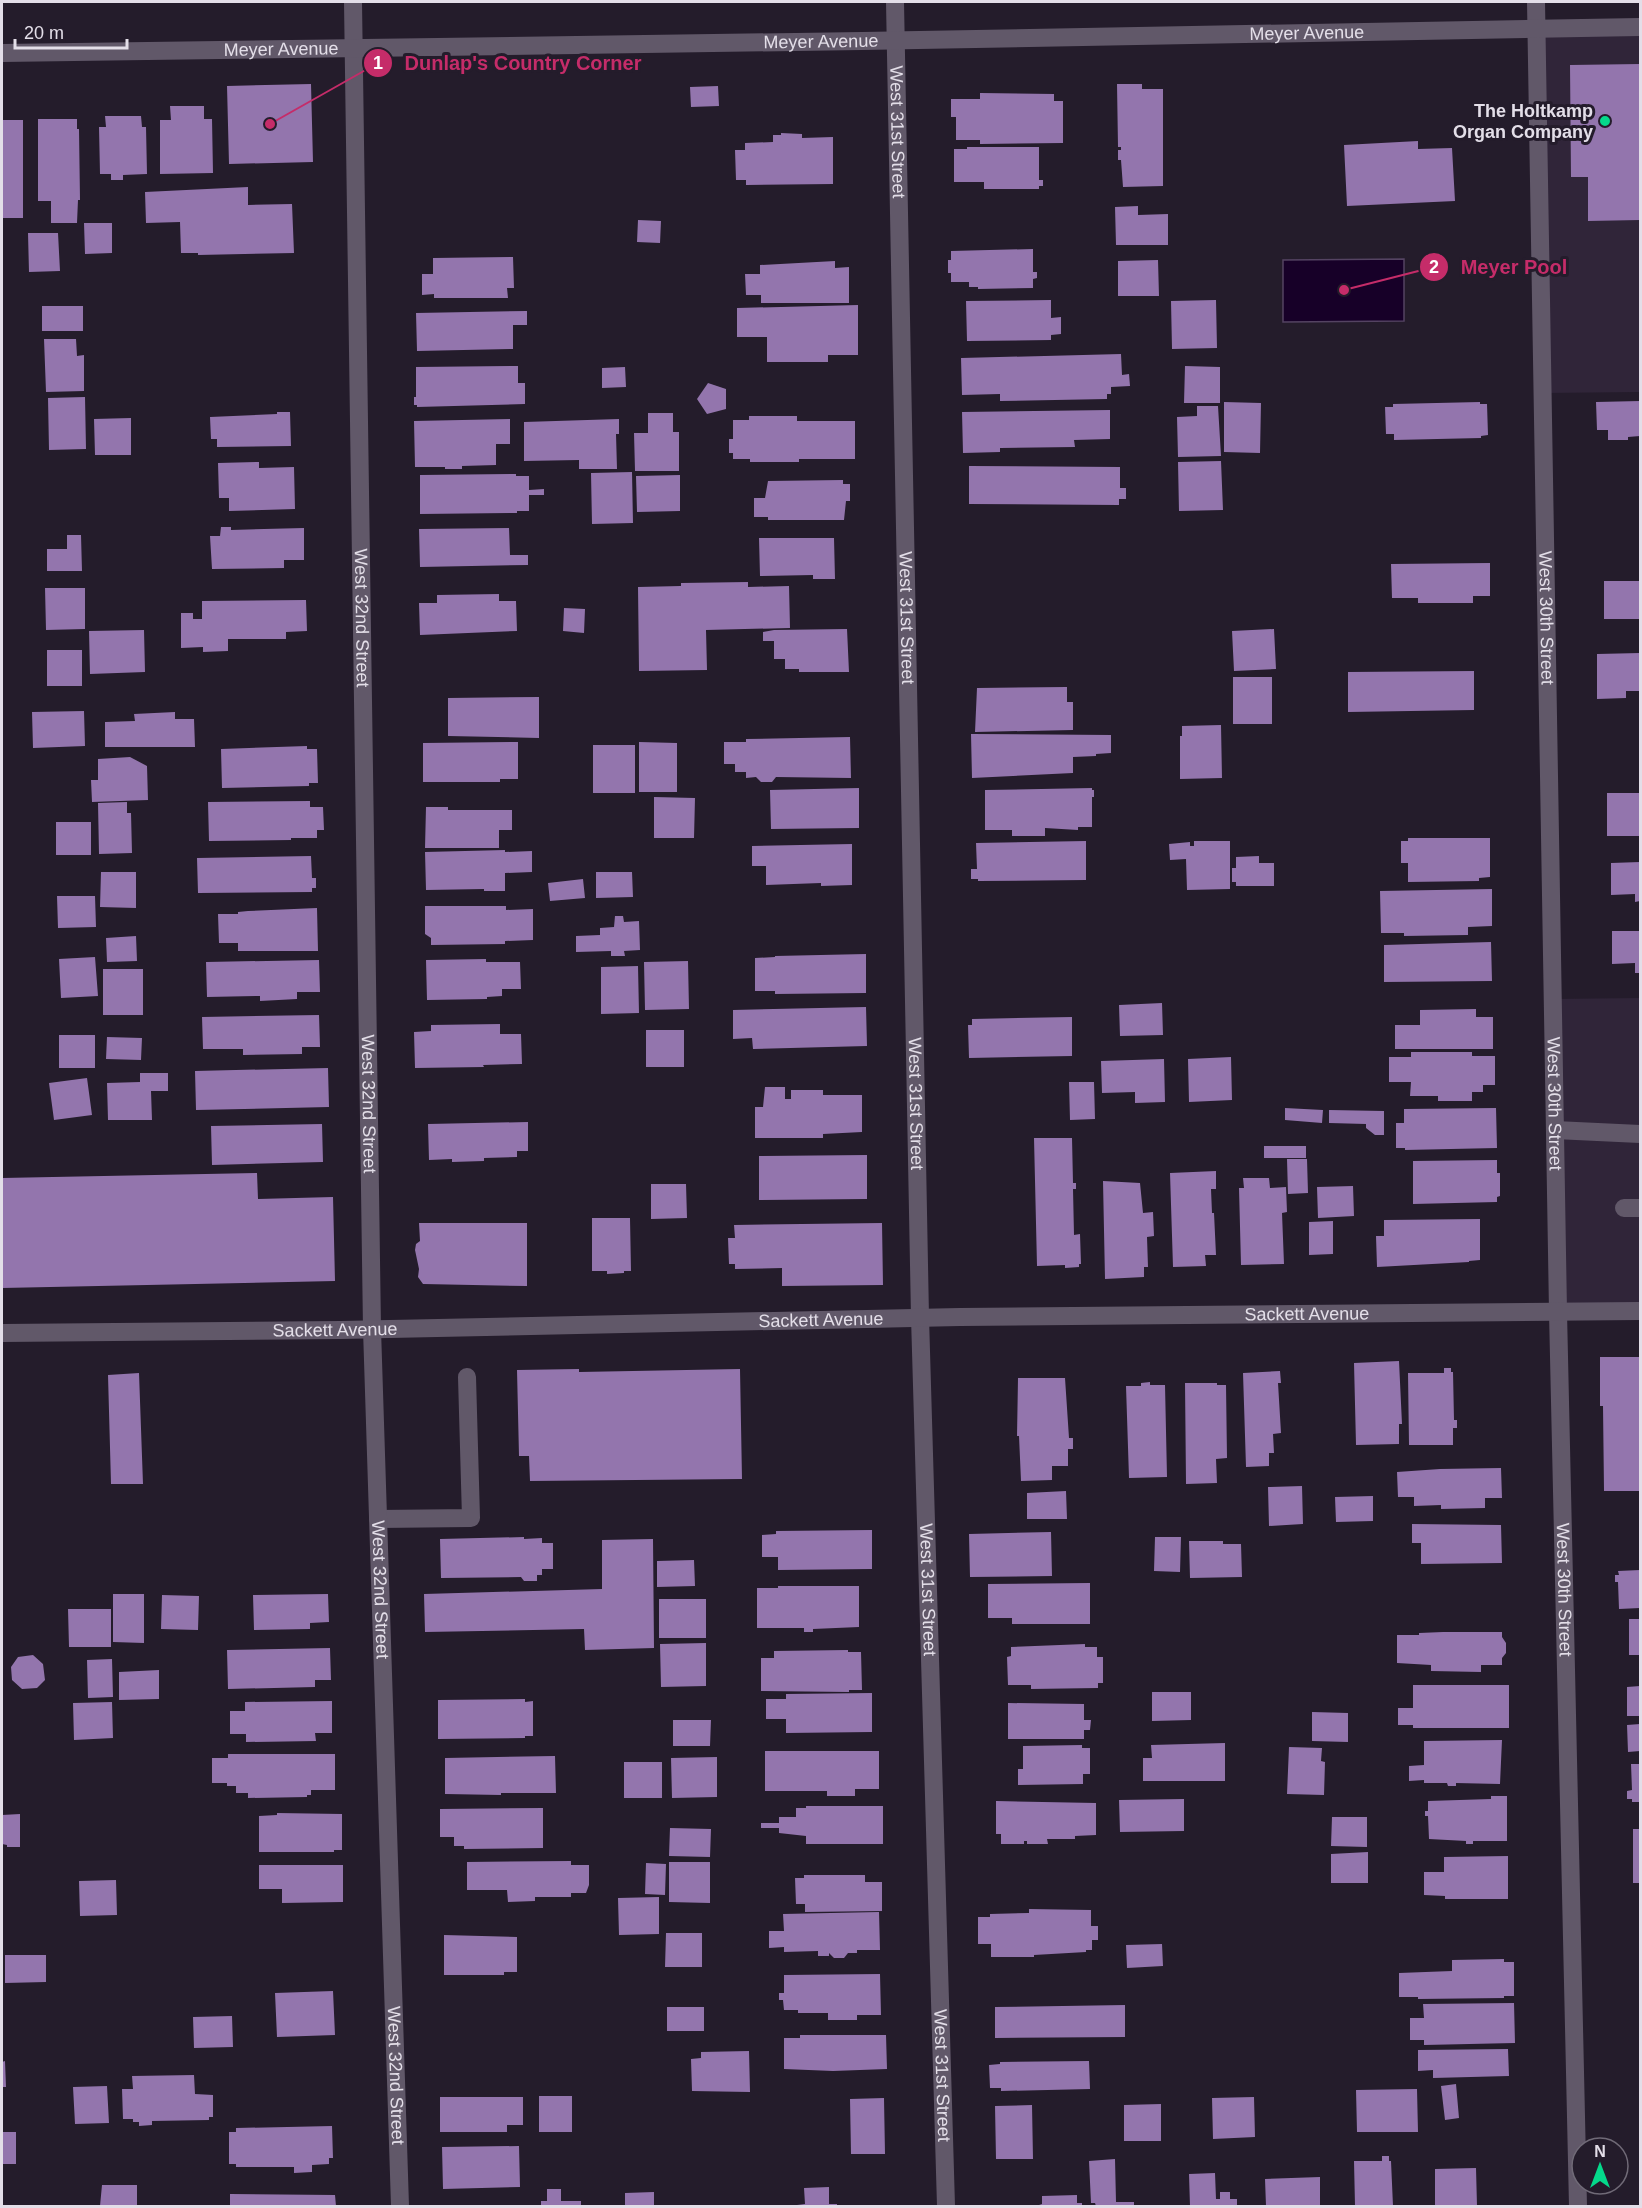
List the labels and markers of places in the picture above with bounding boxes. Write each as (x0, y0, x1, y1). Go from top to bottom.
callout: Dunlap's Country Corner (363, 44, 654, 82)
place label: The Holtkamp Organ Company (1453, 101, 1593, 142)
marker: The Holtkamp Organ Company (1598, 114, 1612, 128)
callout: Meyer Pool (1419, 248, 1579, 286)

